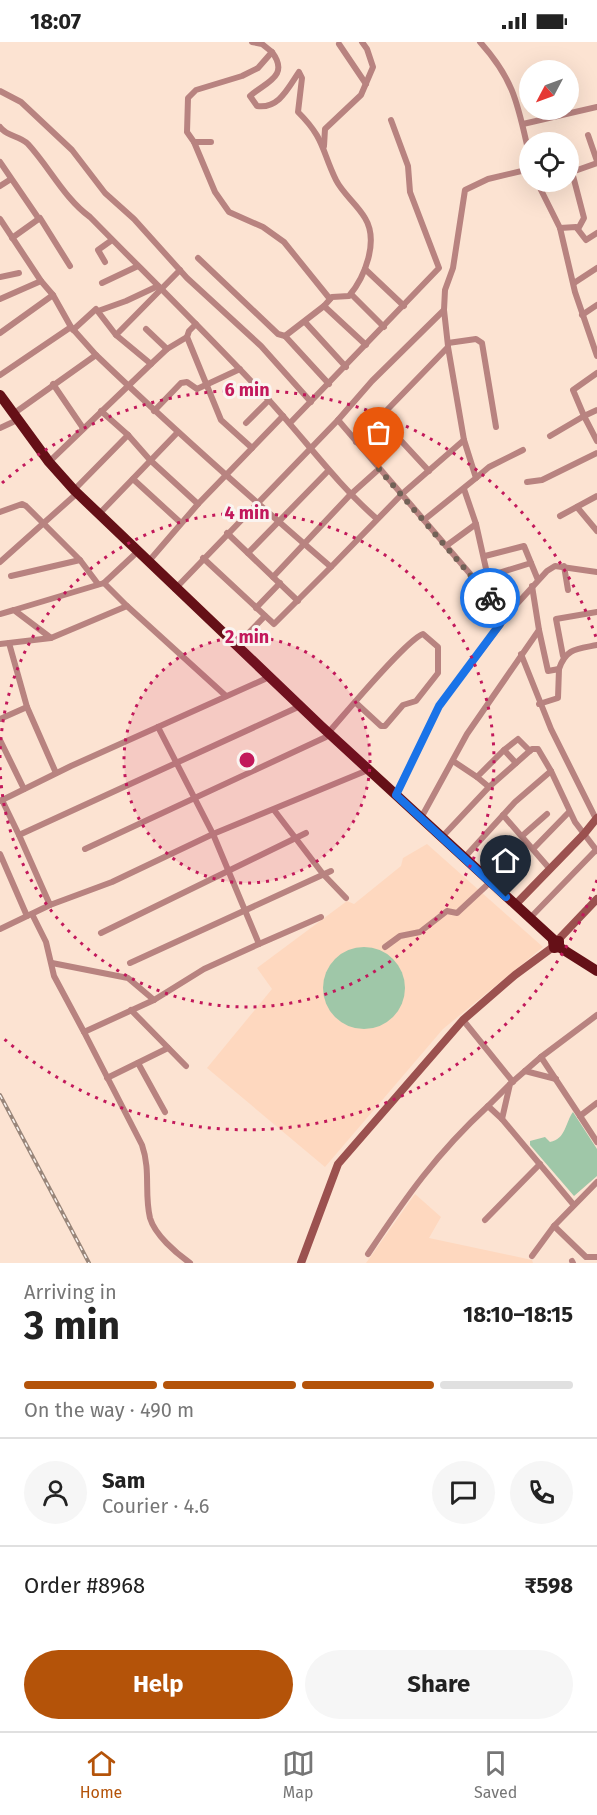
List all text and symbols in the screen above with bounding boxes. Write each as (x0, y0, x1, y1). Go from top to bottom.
text: 18:07 (30, 8, 81, 35)
north arrow (519, 60, 579, 120)
map controls (519, 60, 579, 192)
button: locate (519, 132, 579, 192)
text: 6 min (224, 379, 270, 401)
pin (353, 407, 404, 469)
icon: bag (362, 416, 395, 449)
text: 4 min (224, 502, 270, 524)
courier (460, 568, 520, 628)
icon: bike (474, 582, 507, 615)
text: 2 min (225, 626, 269, 648)
centre of rings (237, 750, 257, 770)
pin (480, 835, 531, 897)
icon: home (489, 844, 522, 877)
text: Arriving in (24, 1280, 117, 1304)
text: 18:10–18:15 (463, 1301, 573, 1328)
text: 3 min (24, 1303, 120, 1349)
text: On the way · 490 m (24, 1398, 194, 1422)
button: person (24, 1461, 87, 1524)
button: chat (432, 1461, 495, 1524)
button: phone (510, 1461, 573, 1524)
text: Sam (102, 1467, 145, 1494)
text: Courier · 4.6 (102, 1494, 209, 1518)
text: Order #8968 (24, 1572, 145, 1599)
text: ₹598 (525, 1572, 573, 1599)
button: Help (24, 1650, 293, 1719)
button: Share (305, 1650, 573, 1719)
tab: Home (80, 1747, 122, 1802)
tab: Map (282, 1747, 315, 1802)
tab: Saved (474, 1747, 517, 1802)

